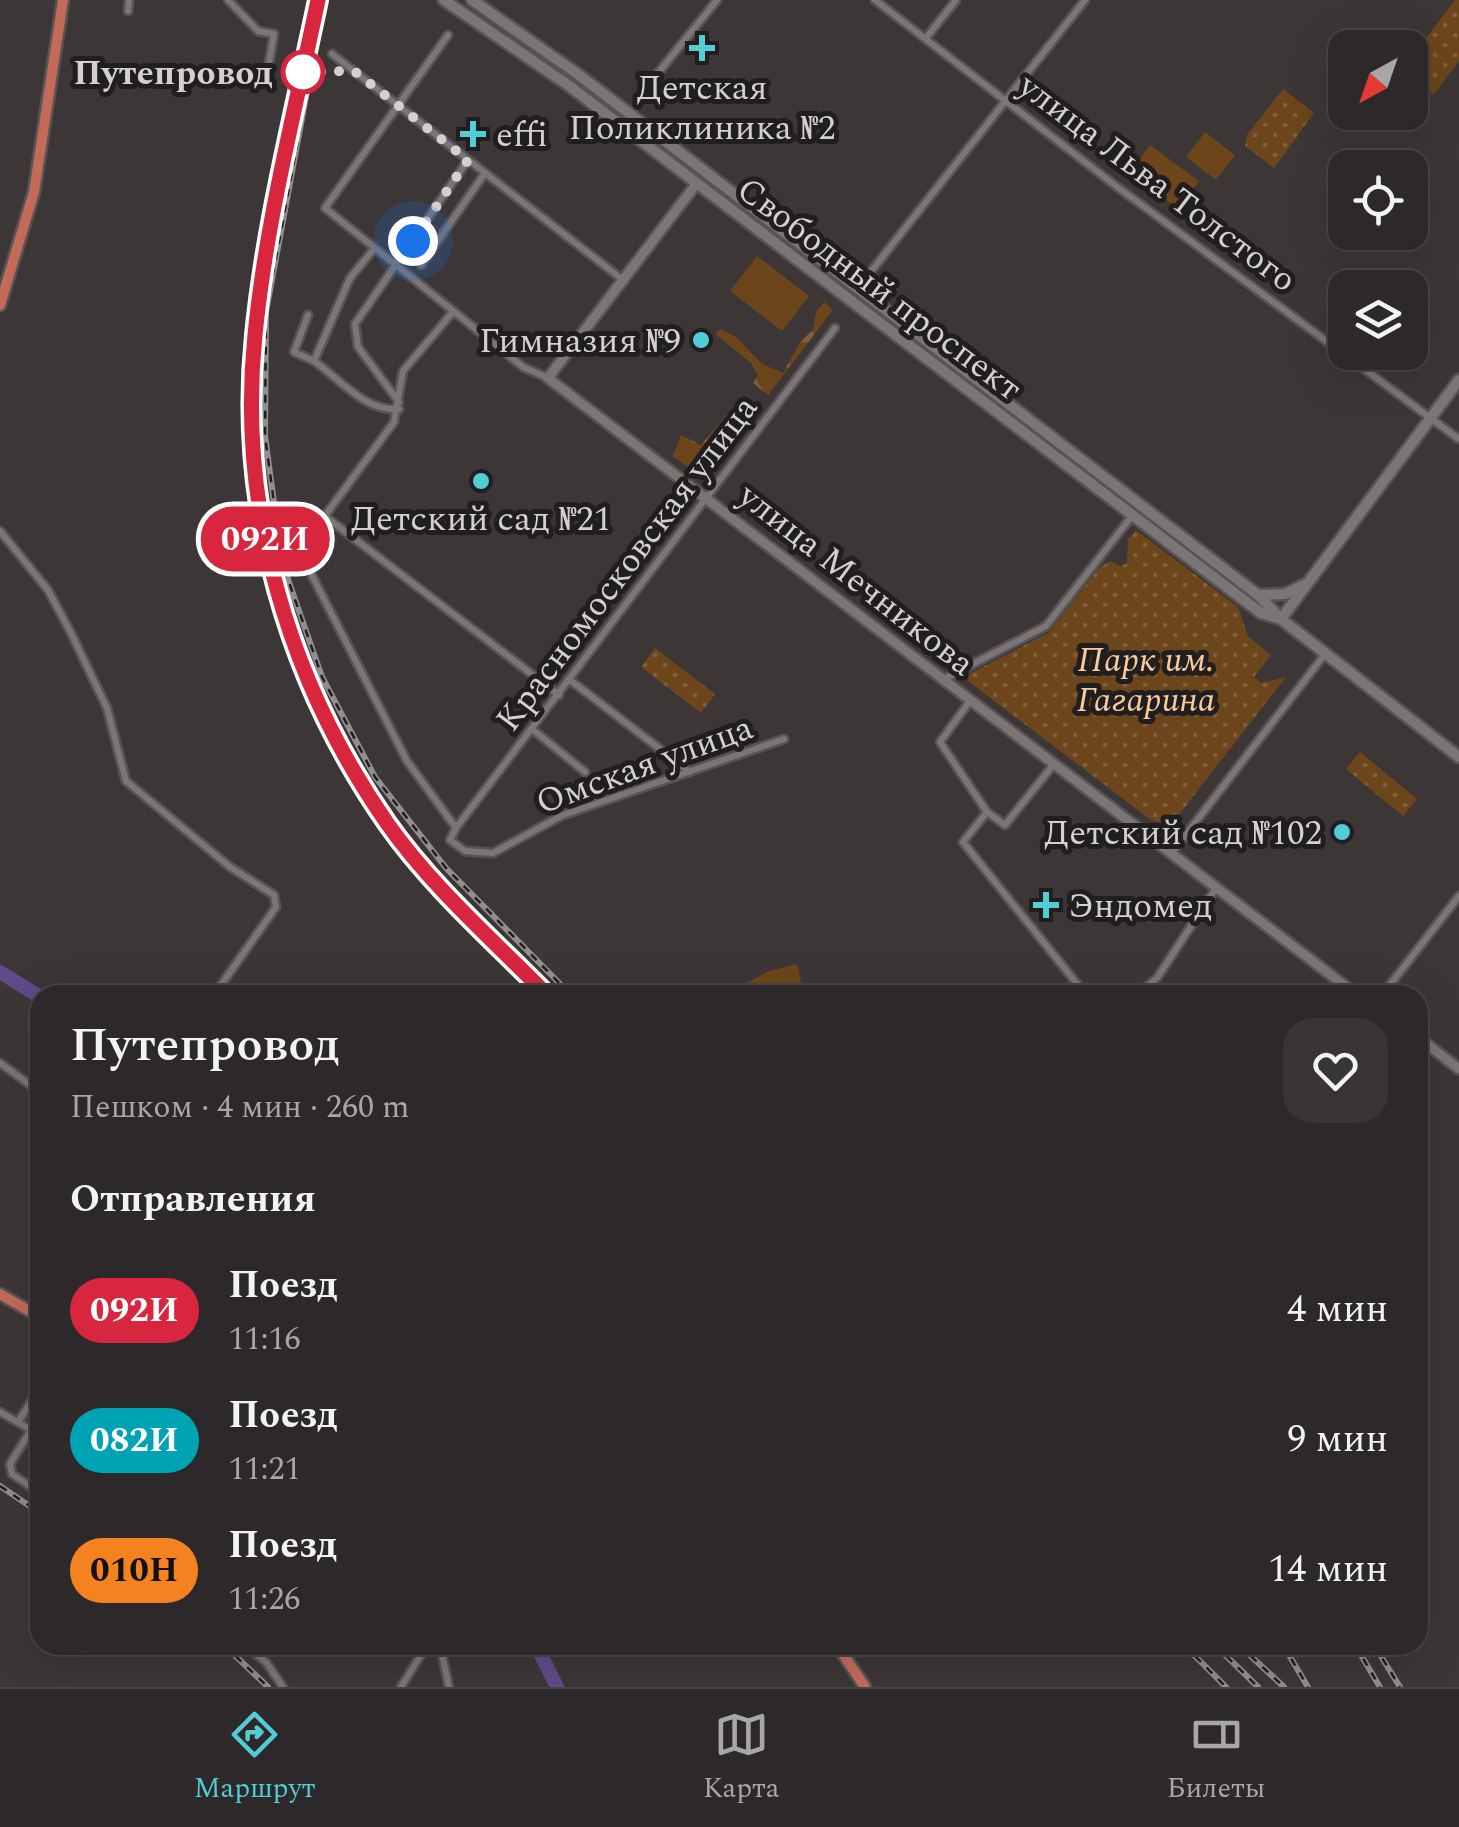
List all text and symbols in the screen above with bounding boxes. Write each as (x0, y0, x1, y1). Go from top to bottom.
north arrow (1328, 30, 1428, 130)
map controls (1328, 30, 1428, 370)
marker: Детская Поликлиника №2 (689, 35, 715, 61)
place label: Путепровод (73, 47, 273, 100)
marker: Путепровод (282, 51, 324, 93)
street label: улица Льва Толстого (1006, 60, 1308, 306)
place label: Детская Поликлиника №2 (568, 62, 836, 155)
place label: effi (496, 109, 548, 162)
marker: effi (460, 121, 486, 147)
button: locate (1328, 150, 1428, 250)
street label: Свободный проспект (725, 164, 1033, 414)
your location (388, 216, 438, 266)
button: layers (1328, 270, 1428, 370)
place label: Гимназия №9 (479, 315, 681, 368)
marker: Гимназия №9 (690, 329, 712, 351)
street label: Красномосковская улица (483, 385, 771, 743)
marker: Детский сад №21 (470, 470, 492, 492)
street label: улица Мечникова (726, 470, 986, 690)
place label: Детский сад №21 (351, 493, 611, 546)
line badge: 092И (195, 506, 335, 572)
text: 092И (221, 513, 309, 566)
park label: Парк им. Гагарина (1077, 634, 1215, 727)
street label: Омская улица (529, 702, 761, 829)
place label: Детский сад №102 (1044, 807, 1322, 860)
marker: Детский сад №102 (1331, 821, 1353, 843)
place label: Эндомед (1068, 880, 1213, 933)
marker: Эндомед (1033, 892, 1059, 918)
text: Путепровод (70, 1009, 340, 1082)
button: heart (1283, 1018, 1388, 1123)
text: Пешком · 4 мин · 260 m (70, 1083, 410, 1132)
text: Отправления (70, 1171, 316, 1229)
text: Поезд (229, 1257, 338, 1315)
text: 4 мин (1287, 1281, 1388, 1339)
text: 092И (90, 1284, 179, 1337)
text: 11:16 (229, 1315, 301, 1364)
text: Поезд (229, 1387, 338, 1445)
text: 9 мин (1287, 1411, 1388, 1469)
text: 082И (90, 1414, 179, 1467)
text: 11:21 (229, 1445, 301, 1494)
text: Поезд (228, 1517, 337, 1575)
text: 14 мин (1268, 1541, 1388, 1599)
text: 010Н (90, 1544, 178, 1597)
text: 11:26 (228, 1575, 300, 1624)
tab: Маршрут (194, 1707, 316, 1810)
tab: Карта (703, 1707, 780, 1810)
tab: Билеты (1167, 1707, 1265, 1810)

